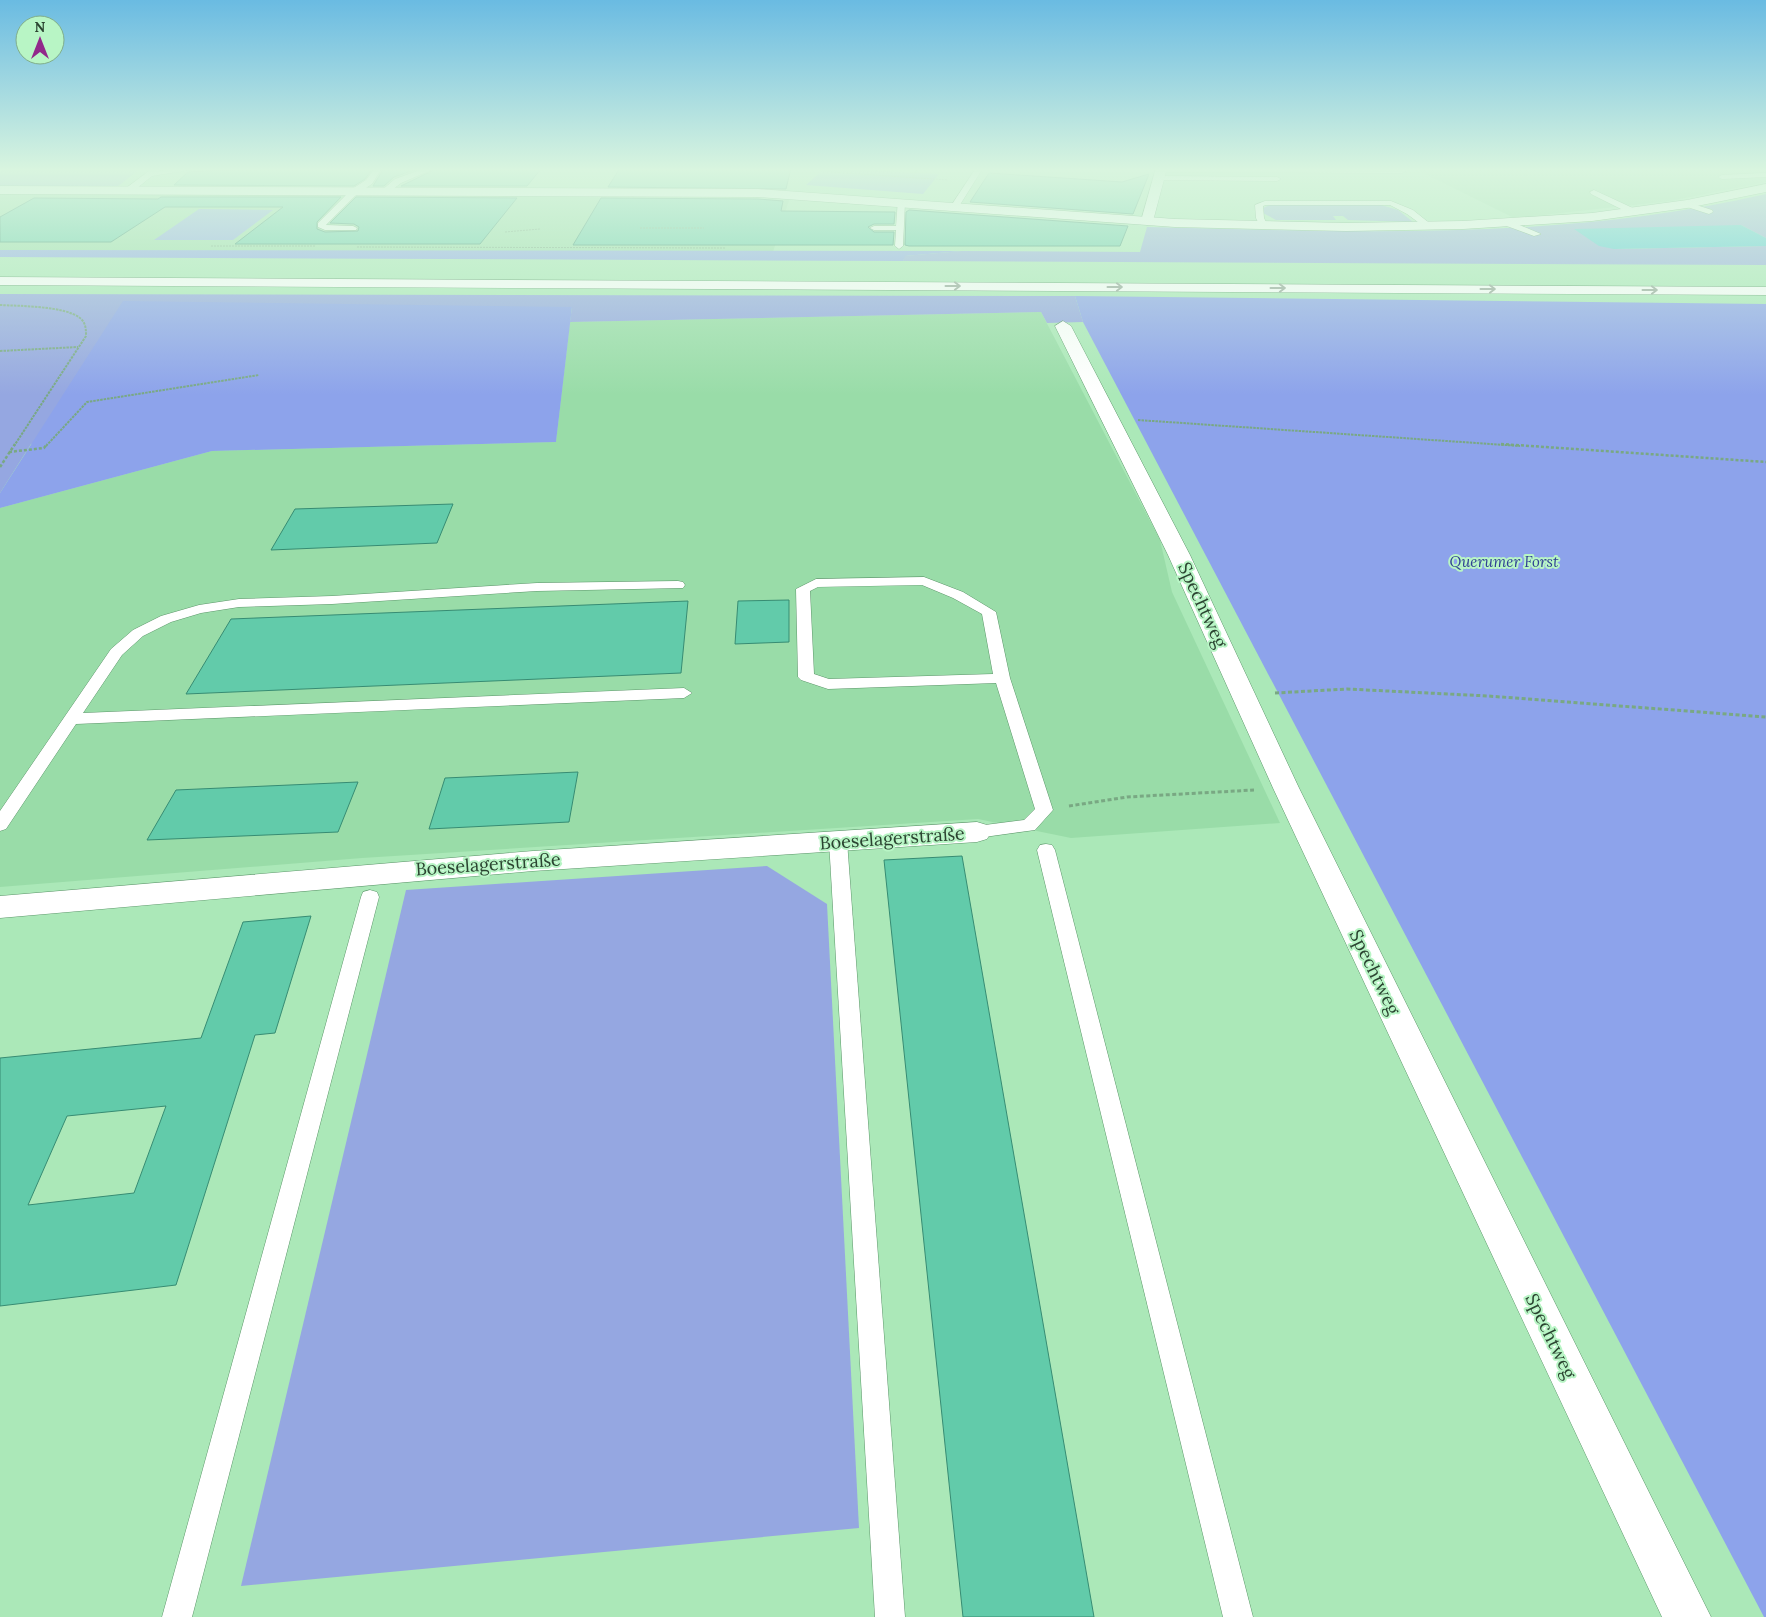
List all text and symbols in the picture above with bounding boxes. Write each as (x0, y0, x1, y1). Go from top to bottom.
north arrow (15, 15, 65, 65)
text: N (35, 18, 46, 36)
one-way arrow (944, 281, 961, 291)
one-way arrow (1107, 282, 1123, 292)
one-way arrow (1270, 283, 1286, 293)
one-way arrow (1479, 284, 1495, 294)
one-way arrow (1642, 285, 1658, 295)
park label: Querumer Forst (1450, 552, 1559, 571)
street label: Spechtweg (1173, 558, 1233, 652)
street label: Boeselagerstraße (819, 821, 966, 855)
street label: Boeselagerstraße (415, 847, 562, 881)
street label: Spechtweg (1345, 926, 1406, 1019)
street label: Spechtweg (1521, 1290, 1582, 1383)

